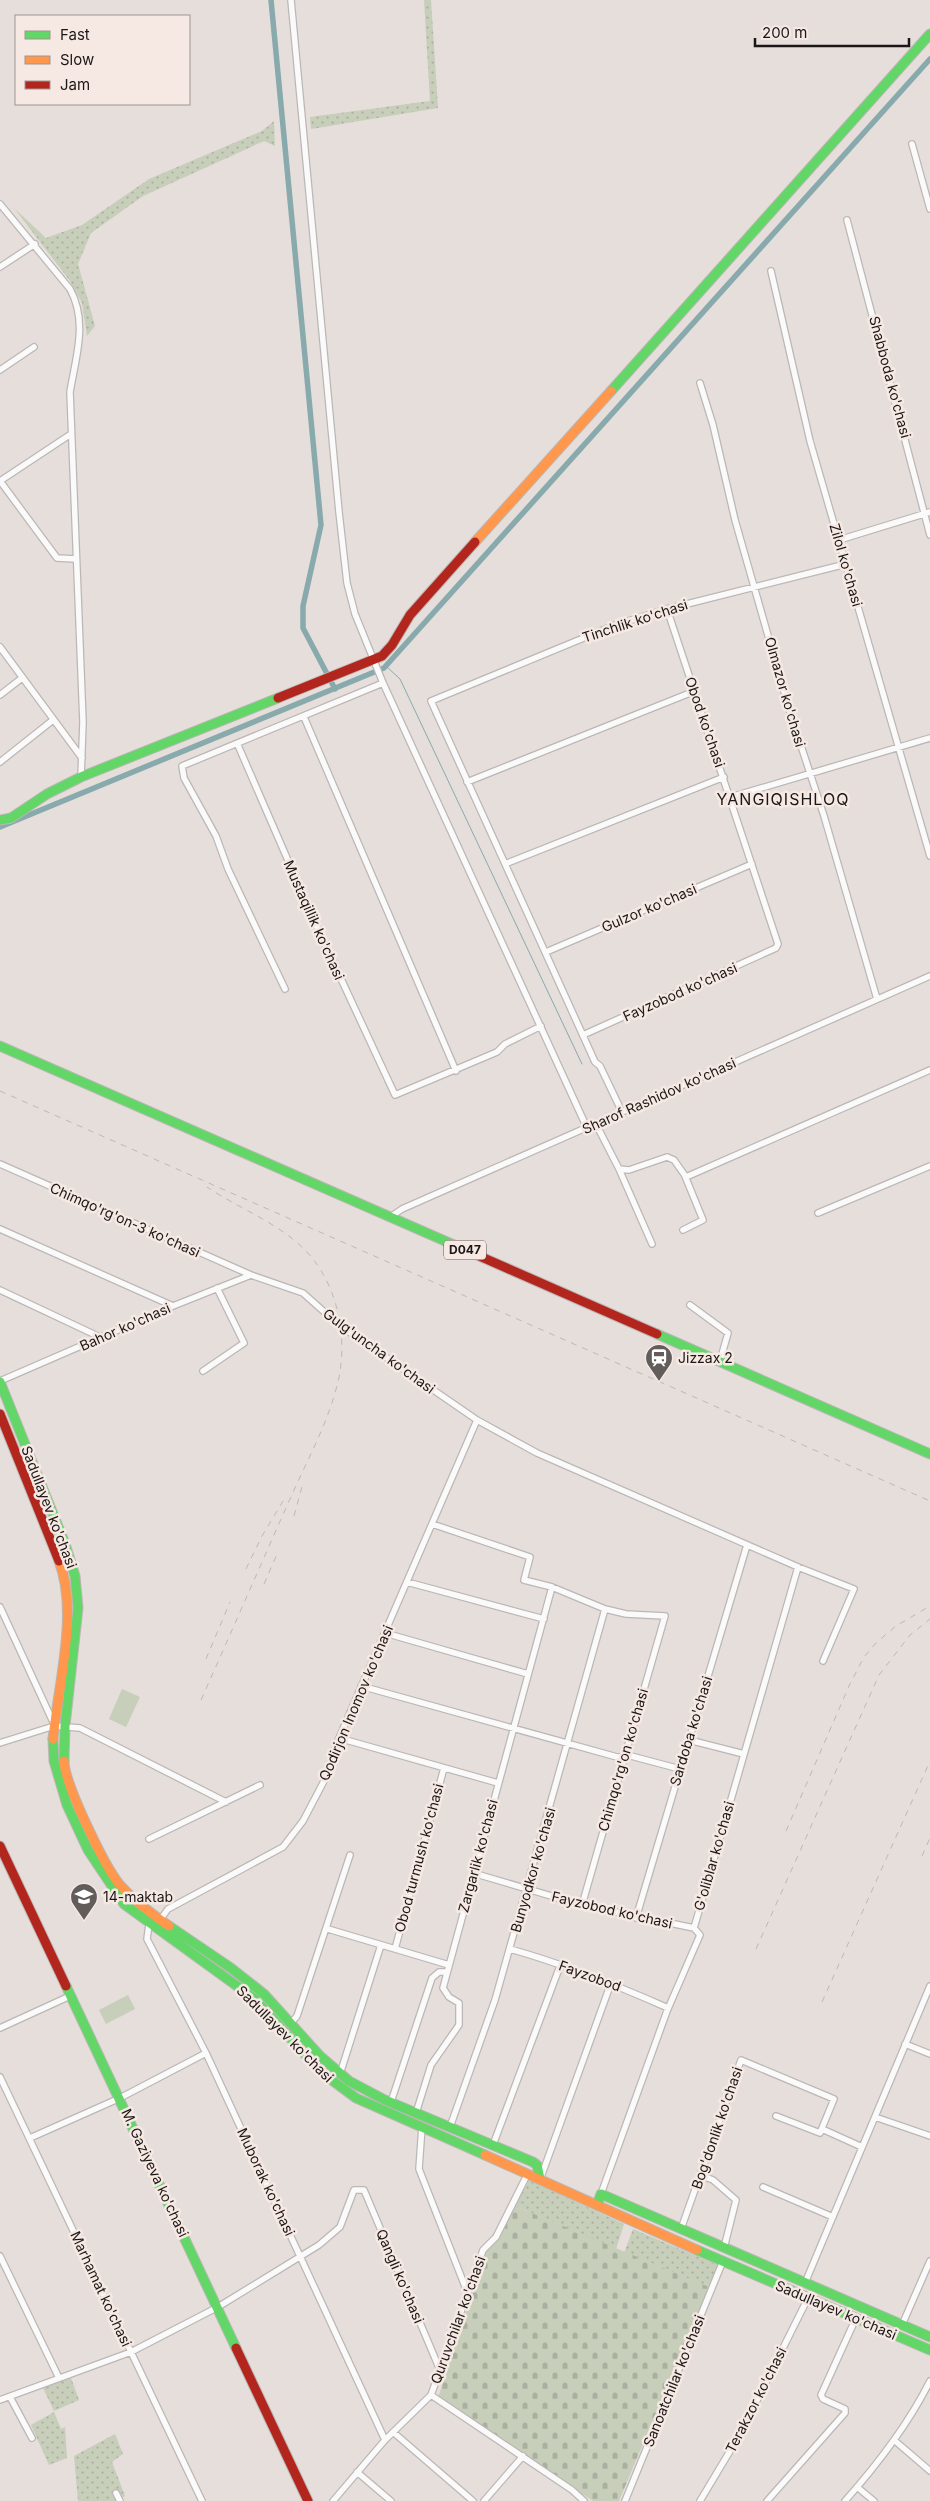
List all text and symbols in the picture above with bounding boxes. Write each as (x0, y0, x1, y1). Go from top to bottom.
legend (15, 15, 190, 105)
scale bar (755, 15, 909, 47)
text: 200 m (762, 23, 807, 42)
text: Fast (60, 25, 90, 44)
text: Slow (60, 50, 94, 69)
text: Jam (60, 75, 90, 94)
street label: Shabboda ko'chasi (866, 314, 915, 440)
street label: Zilol ko'chasi (826, 521, 866, 608)
street label: Tinchlik ko'chasi (580, 595, 690, 646)
street label: Olmazor ko'chasi (762, 635, 809, 749)
street label: Obod ko'chasi (682, 674, 729, 769)
district label: YANGIQISHLOQ (717, 789, 849, 809)
street label: Mustaqillik ko'chasi (280, 857, 348, 982)
street label: Gulzor ko'chasi (599, 880, 699, 935)
street label: Fayzobod ko'chasi (620, 959, 740, 1024)
street label: Sharof Rashidov ko'chasi (579, 1054, 738, 1137)
street label: Chimqo'rg'on-3 ko'chasi (47, 1179, 203, 1260)
road number: D047 (444, 1240, 486, 1260)
street label: Bahor ko'chasi (77, 1299, 173, 1354)
street label: Gulg'uncha ko'chasi (320, 1304, 438, 1397)
station icon: Jizzax 2 (644, 1343, 674, 1382)
place label: Jizzax 2 (678, 1349, 733, 1366)
street label: Sadullayev ko'chasi (18, 1443, 81, 1570)
street label: Qodirjon Inomov ko'chasi (315, 1622, 396, 1783)
street label: Sardoba ko'chasi (666, 1674, 715, 1788)
street label: Chimqo'rg'on ko'chasi (594, 1686, 651, 1833)
street label: Obod turmush ko'chasi (390, 1782, 447, 1934)
street label: Zargarlik ko'chasi (454, 1797, 501, 1914)
street label: G'oliblar ko'chasi (690, 1799, 737, 1913)
street label: Bunyodkor ko'chasi (506, 1805, 559, 1934)
school or university icon: 14-maktab (69, 1882, 99, 1921)
street label: Fayzobod ko'chasi (550, 1887, 674, 1932)
place label: 14-maktab (103, 1888, 173, 1905)
street label: Fayzobod (557, 1956, 624, 1995)
street label: Sadullayev ko'chasi (233, 1982, 337, 2086)
street label: Bog'donlik ko'chasi (688, 2064, 745, 2191)
street label: M. Gaziyeva ko'chasi (118, 2106, 193, 2240)
street label: Muborak ko'chasi (234, 2125, 299, 2238)
street label: Qangli ko'chasi (373, 2226, 428, 2325)
street label: Marhamat ko'chasi (67, 2228, 136, 2349)
street label: Quruvchilar ko'chasi (427, 2254, 489, 2386)
street label: Sadullayev ko'chasi (773, 2276, 899, 2343)
street label: Sanoatchilar ko'chasi (639, 2312, 708, 2449)
street label: Terakzor ko'chasi (722, 2344, 790, 2456)

